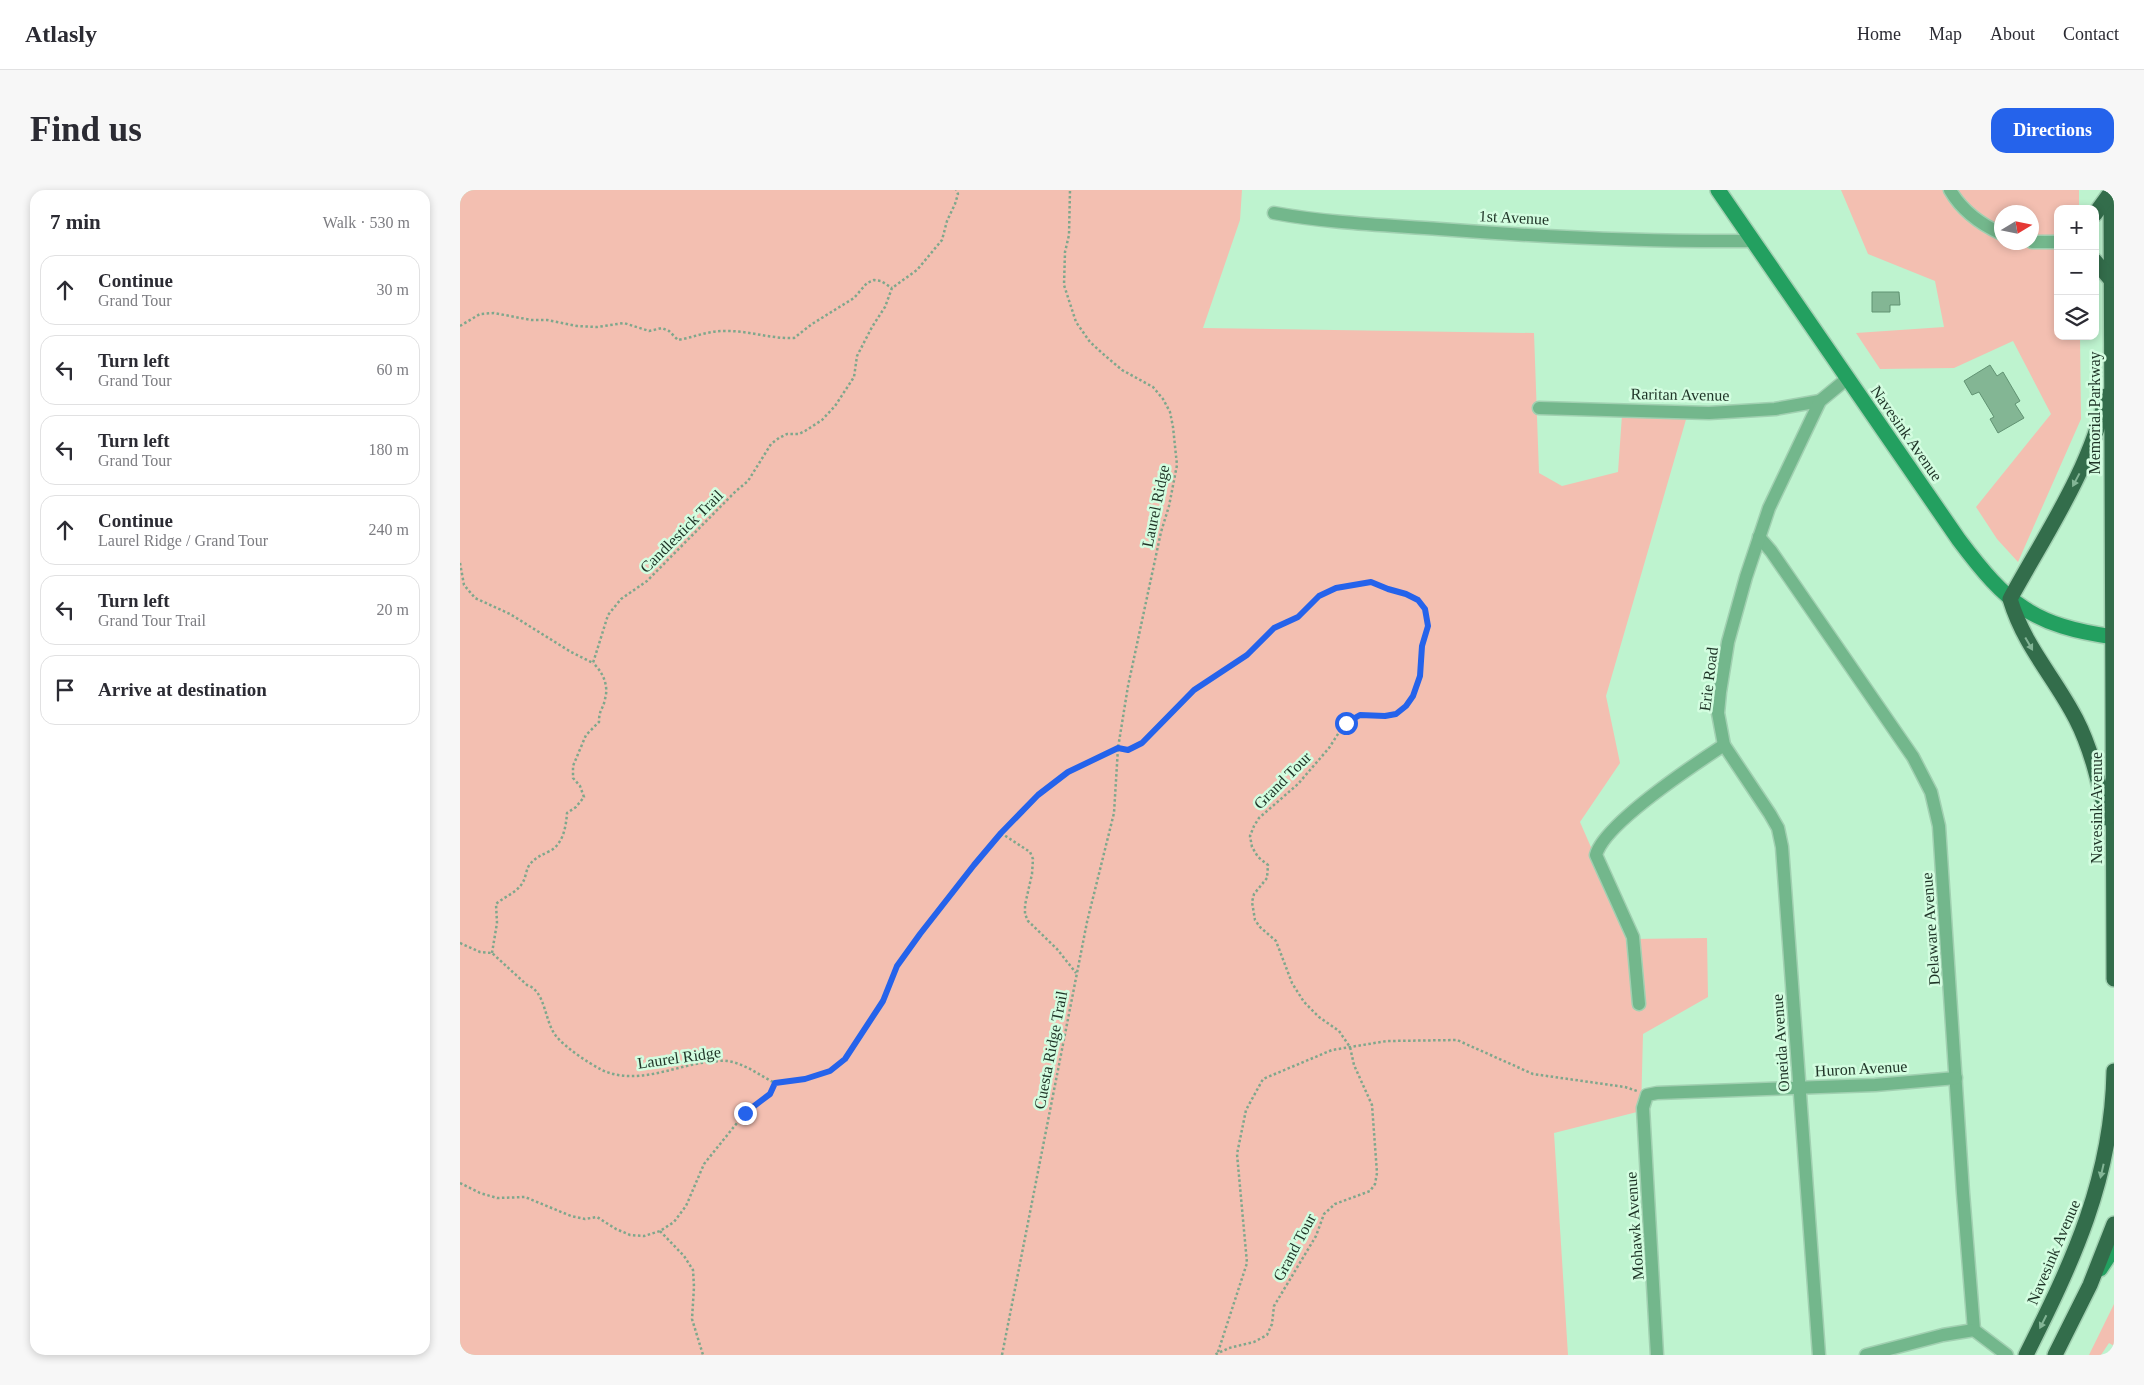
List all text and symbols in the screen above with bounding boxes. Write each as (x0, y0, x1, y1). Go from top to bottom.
text: Atlasly (25, 21, 97, 47)
text: Home (1857, 24, 1901, 44)
text: Map (1929, 24, 1962, 44)
text: About (1990, 24, 2035, 44)
text: Contact (2063, 24, 2119, 44)
button: Directions (1991, 108, 2114, 153)
text: Find us (30, 110, 142, 149)
north arrow (1994, 205, 2039, 250)
map controls (2054, 205, 2099, 340)
button: + (2054, 205, 2099, 250)
street label: 1st Avenue (1478, 207, 1550, 228)
text: 7 min (50, 210, 101, 234)
text: Walk · 530 m (323, 214, 410, 231)
button: − (2054, 250, 2099, 295)
text: Continue (98, 270, 173, 291)
icon: ahead (51, 276, 79, 304)
text: 30 m (377, 281, 409, 298)
text: Grand Tour (98, 292, 172, 309)
button: layers (2054, 295, 2099, 340)
text: Turn left (98, 350, 170, 371)
street label: Memorial Parkway (2086, 351, 2104, 475)
icon: left (51, 356, 79, 384)
text: 60 m (377, 361, 409, 378)
text: Grand Tour (98, 372, 172, 389)
street label: Navesink Avenue (1867, 382, 1946, 484)
street label: Raritan Avenue (1630, 385, 1730, 404)
text: Turn left (98, 430, 170, 451)
icon: left (51, 436, 79, 464)
text: 180 m (369, 441, 409, 458)
text: Grand Tour (98, 452, 172, 469)
street label: Laurel Ridge (1138, 463, 1174, 549)
one-way arrow (2071, 473, 2080, 487)
street label: Candlestick Trail (637, 486, 727, 576)
text: Continue (98, 510, 173, 531)
icon: ahead (51, 516, 79, 544)
text: 240 m (369, 521, 409, 538)
text: Laurel Ridge / Grand Tour (98, 532, 268, 549)
text: Turn left (98, 590, 170, 611)
icon: left (51, 596, 79, 624)
text: 20 m (377, 601, 409, 618)
text: Grand Tour Trail (98, 612, 206, 629)
one-way arrow (2024, 637, 2033, 651)
street label: Erie Road (1696, 646, 1721, 712)
icon: arrive (51, 676, 79, 704)
text: Arrive at destination (98, 679, 267, 700)
route start (1335, 712, 1358, 735)
street label: Grand Tour (1250, 748, 1315, 812)
street label: Navesink Avenue (2088, 752, 2105, 864)
street label: Delaware Avenue (1918, 872, 1943, 986)
street label: Cuesta Ridge Trail (1031, 989, 1071, 1111)
street label: Oneida Avenue (1769, 994, 1792, 1092)
street label: Laurel Ridge (636, 1043, 722, 1073)
street label: Huron Avenue (1814, 1058, 1908, 1079)
route end (734, 1102, 757, 1125)
one-way arrow (2097, 1163, 2105, 1179)
street label: Mohawk Avenue (1622, 1171, 1647, 1281)
street label: Navesink Avenue (2024, 1197, 2083, 1307)
street label: Grand Tour (1270, 1210, 1320, 1284)
one-way arrow (2039, 1315, 2047, 1329)

